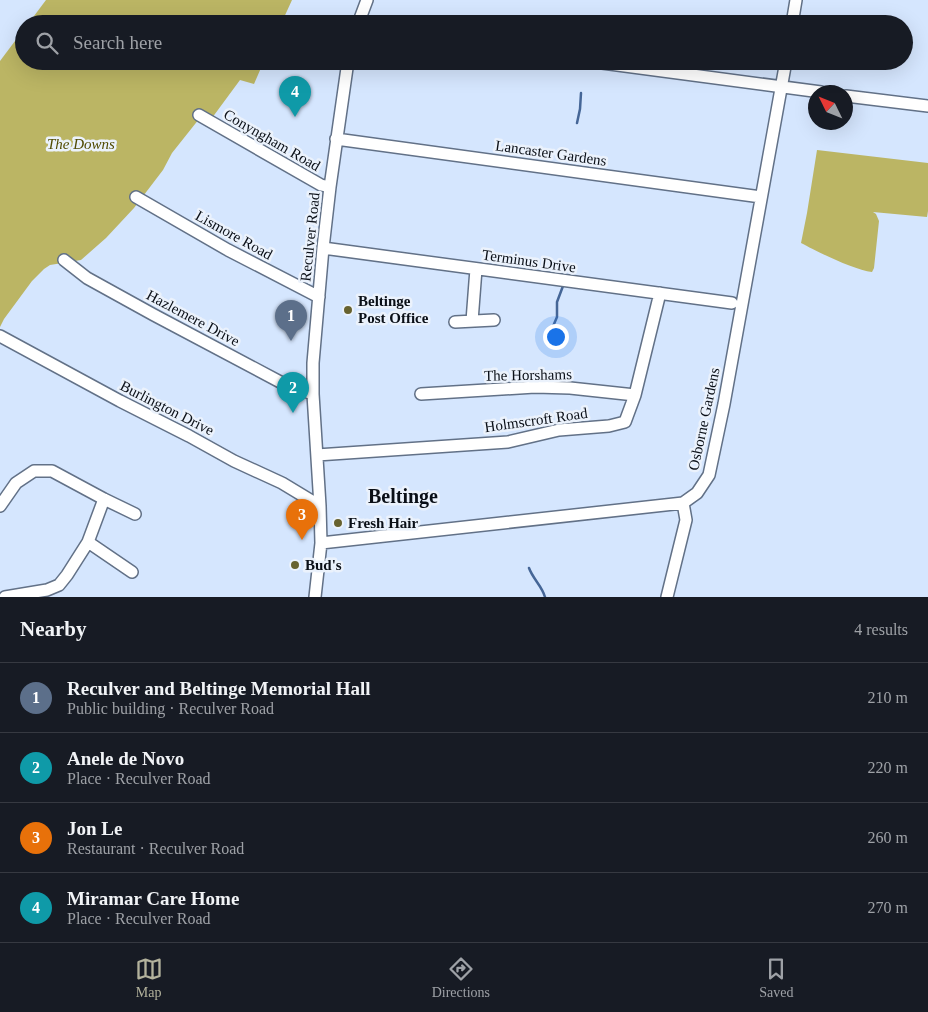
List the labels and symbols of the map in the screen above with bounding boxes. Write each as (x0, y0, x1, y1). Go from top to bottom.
pin: 4 (279, 76, 311, 117)
north arrow (808, 85, 853, 130)
street label: Conyngham Road (221, 106, 324, 174)
park label: The Downs (47, 136, 115, 152)
street label: Lancaster Gardens (494, 137, 608, 169)
street label: Reculver Road (297, 191, 323, 282)
street label: Lismore Road (193, 207, 276, 263)
street label: Terminus Drive (481, 247, 577, 276)
street label: Hazlemere Drive (144, 287, 242, 349)
place label: Beltinge Post Office (358, 293, 429, 326)
pin: 1 (275, 300, 307, 341)
marker: Beltinge Post Office (342, 304, 354, 316)
your location (543, 324, 569, 350)
street label: The Horshams (484, 366, 572, 384)
street label: Osborne Gardens (685, 366, 723, 472)
pin: 2 (277, 372, 309, 413)
street label: Burlington Drive (118, 378, 217, 439)
street label: Holmscroft Road (484, 405, 589, 435)
district label: Beltinge (368, 485, 438, 508)
pin: 3 (286, 499, 318, 540)
place label: Fresh Hair (348, 515, 418, 531)
marker: Fresh Hair (332, 517, 344, 529)
place label: Bud's (305, 557, 342, 573)
marker: Bud's (289, 559, 301, 571)

